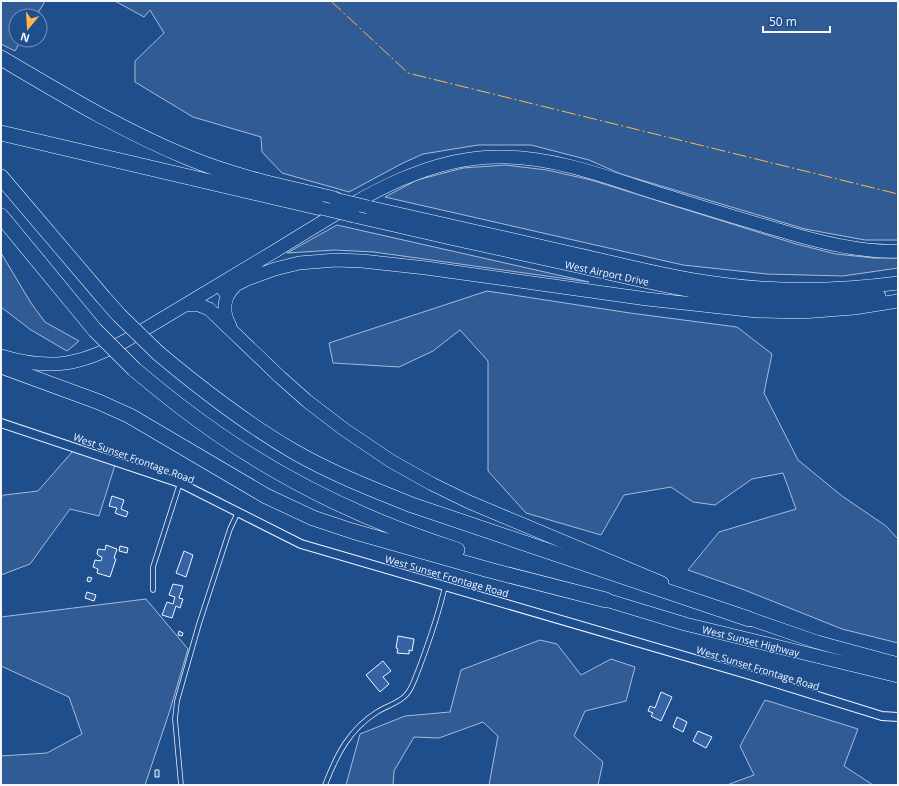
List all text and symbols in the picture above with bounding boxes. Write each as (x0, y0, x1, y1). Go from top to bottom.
north arrow (8, 8, 48, 48)
scale bar (763, 8, 830, 34)
text: 50 m (769, 13, 797, 30)
text: N (18, 29, 31, 47)
street label: West Airport Drive (564, 257, 651, 289)
street label: West Sunset Frontage Road (71, 430, 197, 486)
street label: West Sunset Frontage Road (384, 552, 510, 600)
street label: West Sunset Highway (701, 622, 802, 660)
street label: West Sunset Frontage Road (695, 643, 821, 693)

